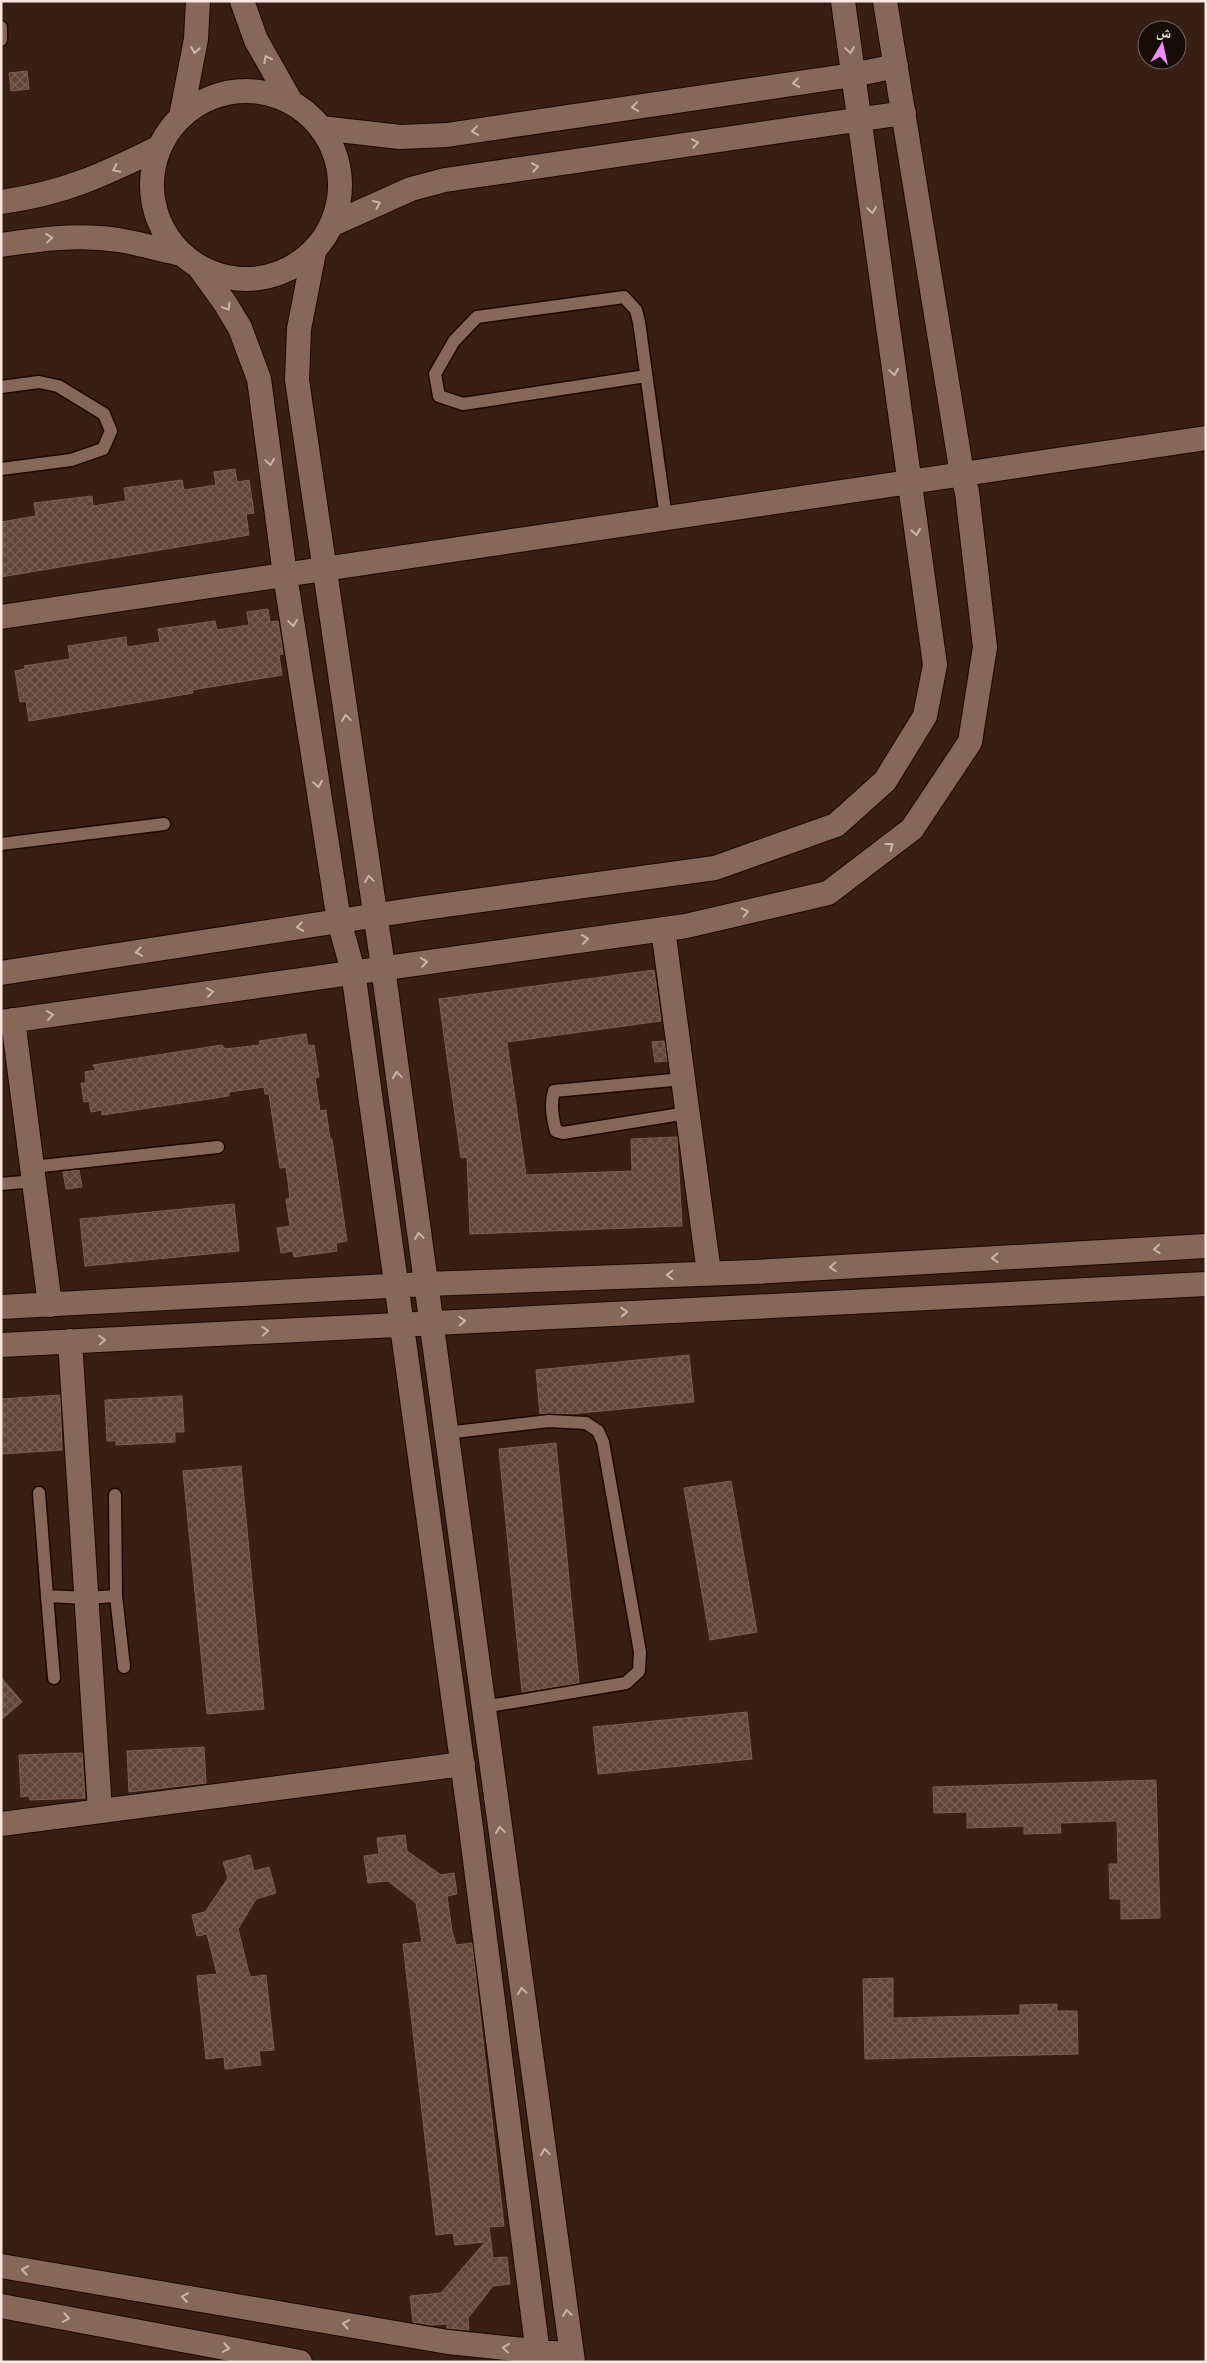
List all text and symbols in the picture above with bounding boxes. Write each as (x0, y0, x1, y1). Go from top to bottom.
north arrow (1137, 20, 1187, 70)
text: ش (1155, 23, 1173, 42)
one-way arrow (190, 46, 201, 54)
one-way arrow (844, 46, 855, 54)
one-way arrow (263, 56, 273, 65)
one-way arrow (792, 78, 801, 88)
one-way arrow (631, 101, 639, 112)
one-way arrow (470, 125, 478, 136)
one-way arrow (692, 138, 700, 149)
one-way arrow (112, 162, 121, 173)
one-way arrow (530, 162, 539, 172)
one-way arrow (372, 199, 381, 210)
one-way arrow (866, 207, 877, 215)
one-way arrow (46, 233, 54, 244)
one-way arrow (221, 302, 231, 311)
one-way arrow (888, 368, 899, 376)
one-way arrow (264, 458, 275, 466)
one-way arrow (911, 528, 921, 537)
one-way arrow (287, 619, 297, 627)
one-way arrow (341, 714, 352, 722)
one-way arrow (312, 779, 322, 788)
one-way arrow (884, 843, 894, 852)
one-way arrow (364, 875, 375, 883)
one-way arrow (741, 907, 750, 918)
one-way arrow (295, 921, 303, 932)
one-way arrow (581, 935, 589, 945)
one-way arrow (135, 946, 143, 957)
one-way arrow (420, 957, 428, 967)
one-way arrow (207, 987, 215, 998)
one-way arrow (45, 1011, 54, 1021)
one-way arrow (392, 1070, 403, 1078)
one-way arrow (414, 1231, 425, 1239)
one-way arrow (1153, 1243, 1161, 1254)
one-way arrow (991, 1253, 999, 1264)
one-way arrow (828, 1262, 836, 1273)
one-way arrow (666, 1270, 674, 1280)
one-way arrow (620, 1307, 628, 1318)
one-way arrow (458, 1315, 466, 1326)
one-way arrow (261, 1326, 269, 1337)
one-way arrow (99, 1334, 107, 1345)
one-way arrow (496, 1826, 506, 1835)
one-way arrow (518, 1987, 528, 1996)
one-way arrow (540, 2148, 550, 2157)
one-way arrow (21, 2265, 29, 2276)
one-way arrow (181, 2293, 190, 2303)
one-way arrow (562, 2309, 572, 2318)
one-way arrow (62, 2313, 71, 2323)
one-way arrow (341, 2320, 350, 2330)
one-way arrow (222, 2342, 231, 2353)
one-way arrow (502, 2343, 510, 2354)

